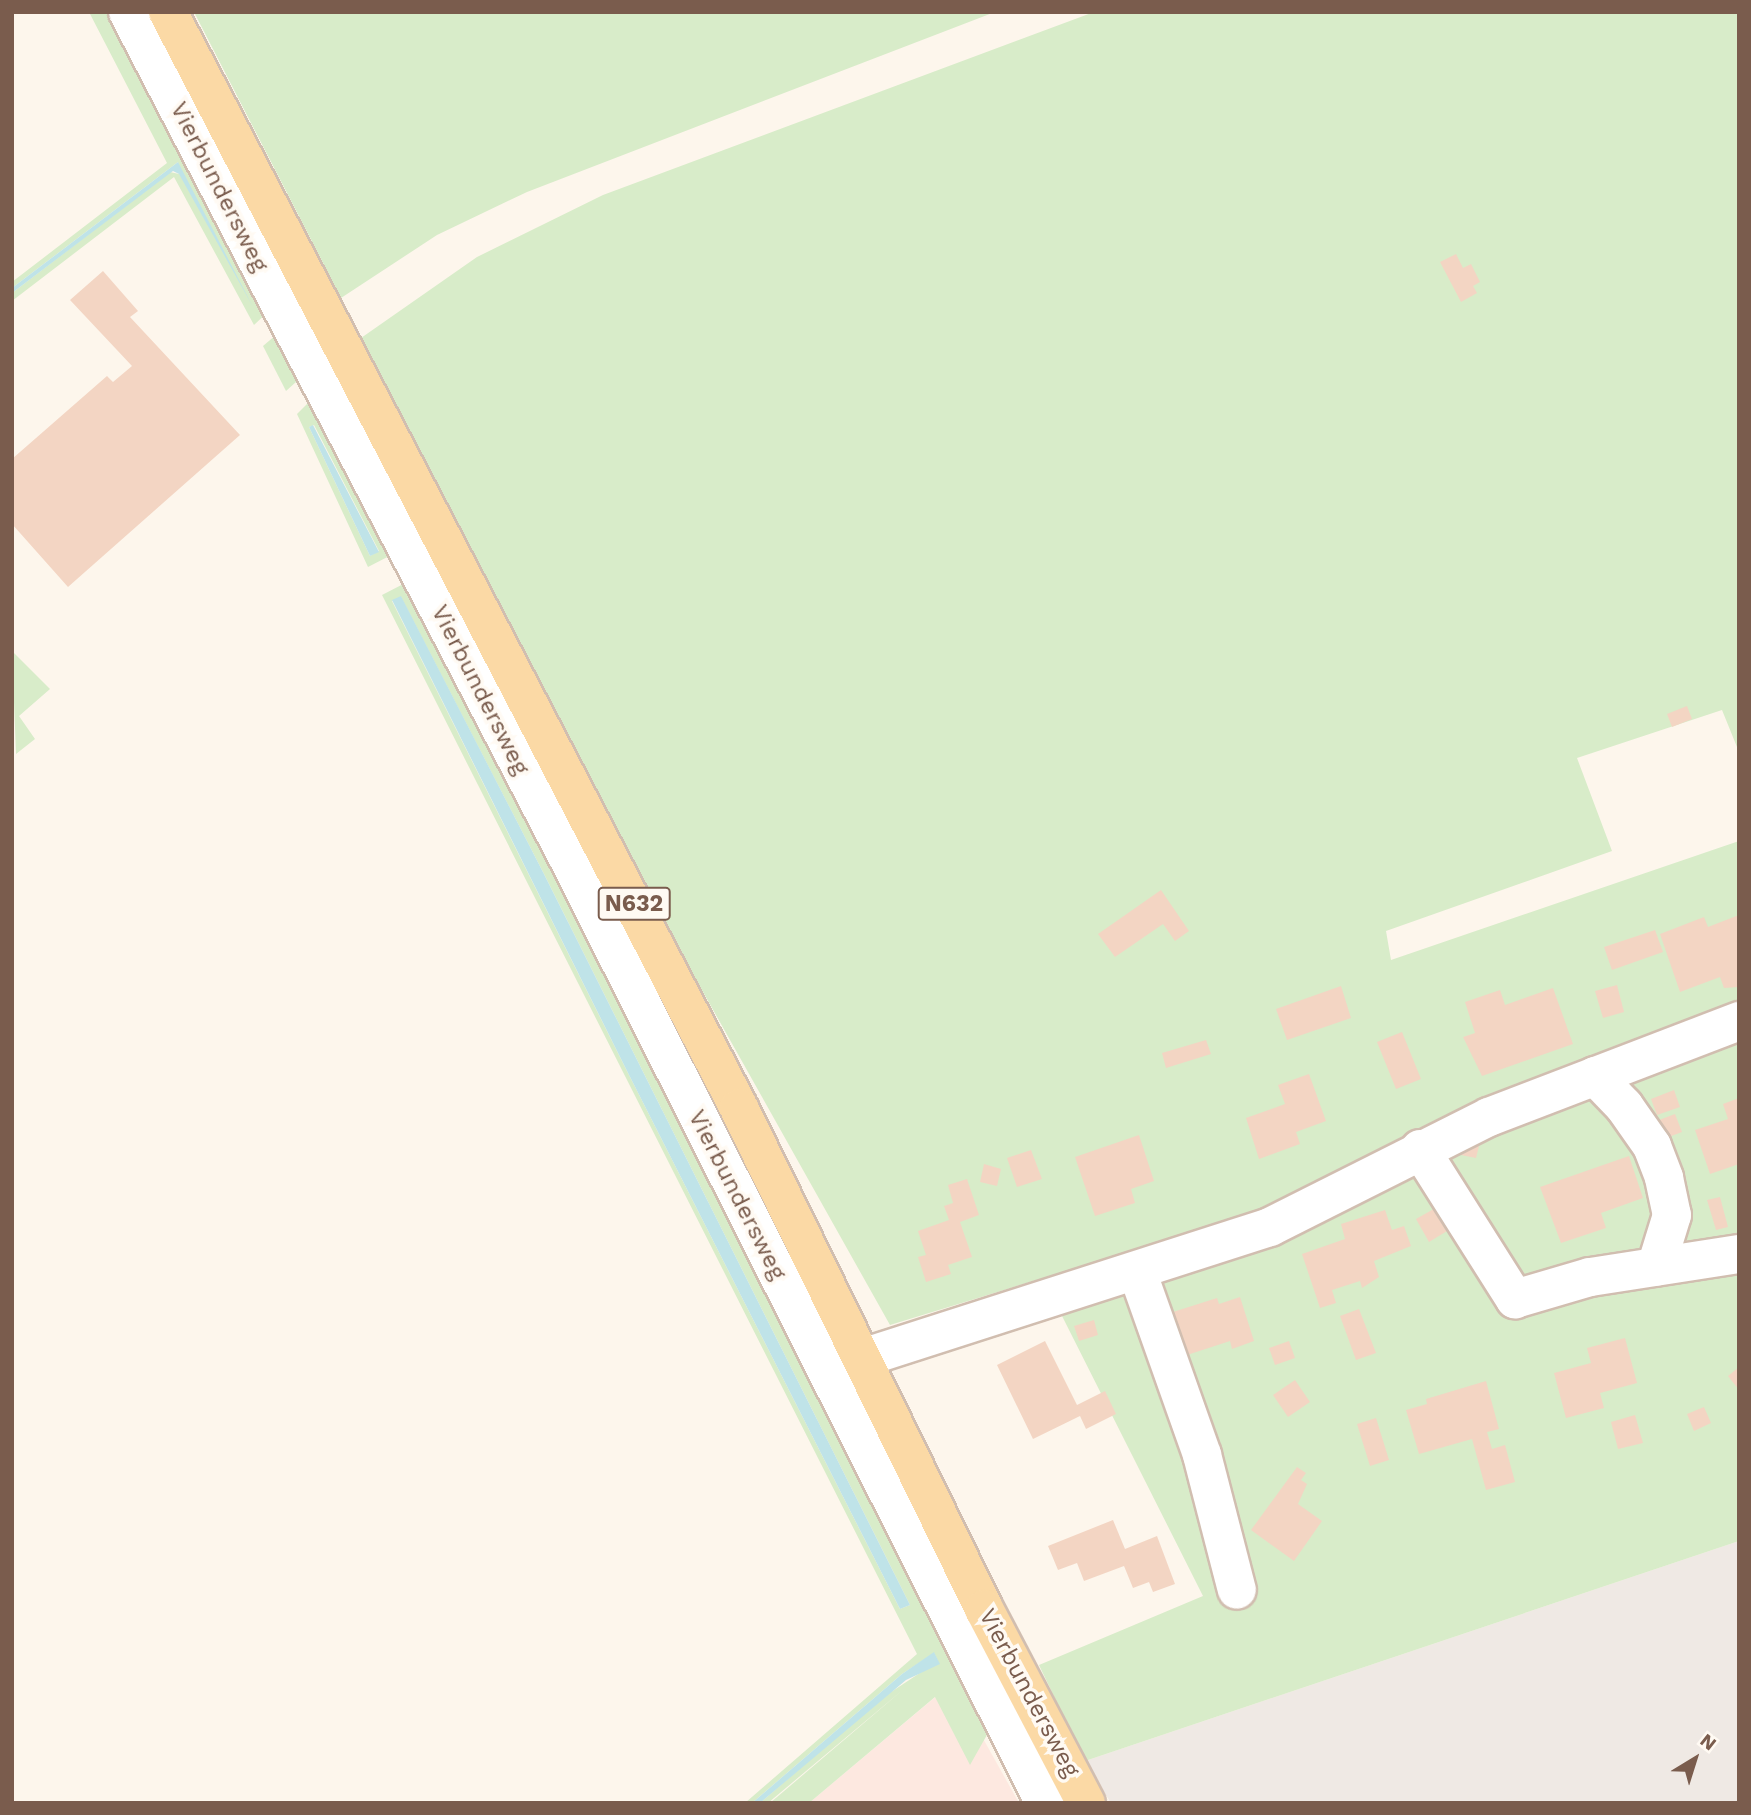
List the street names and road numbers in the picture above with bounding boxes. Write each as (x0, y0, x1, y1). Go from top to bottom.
street label: Vierbundersweg (164, 97, 274, 277)
street label: Vierbundersweg (425, 600, 535, 780)
road number: N632 (597, 884, 671, 923)
street label: Vierbundersweg (682, 1105, 792, 1285)
street label: Vierbundersweg (972, 1604, 1086, 1782)

